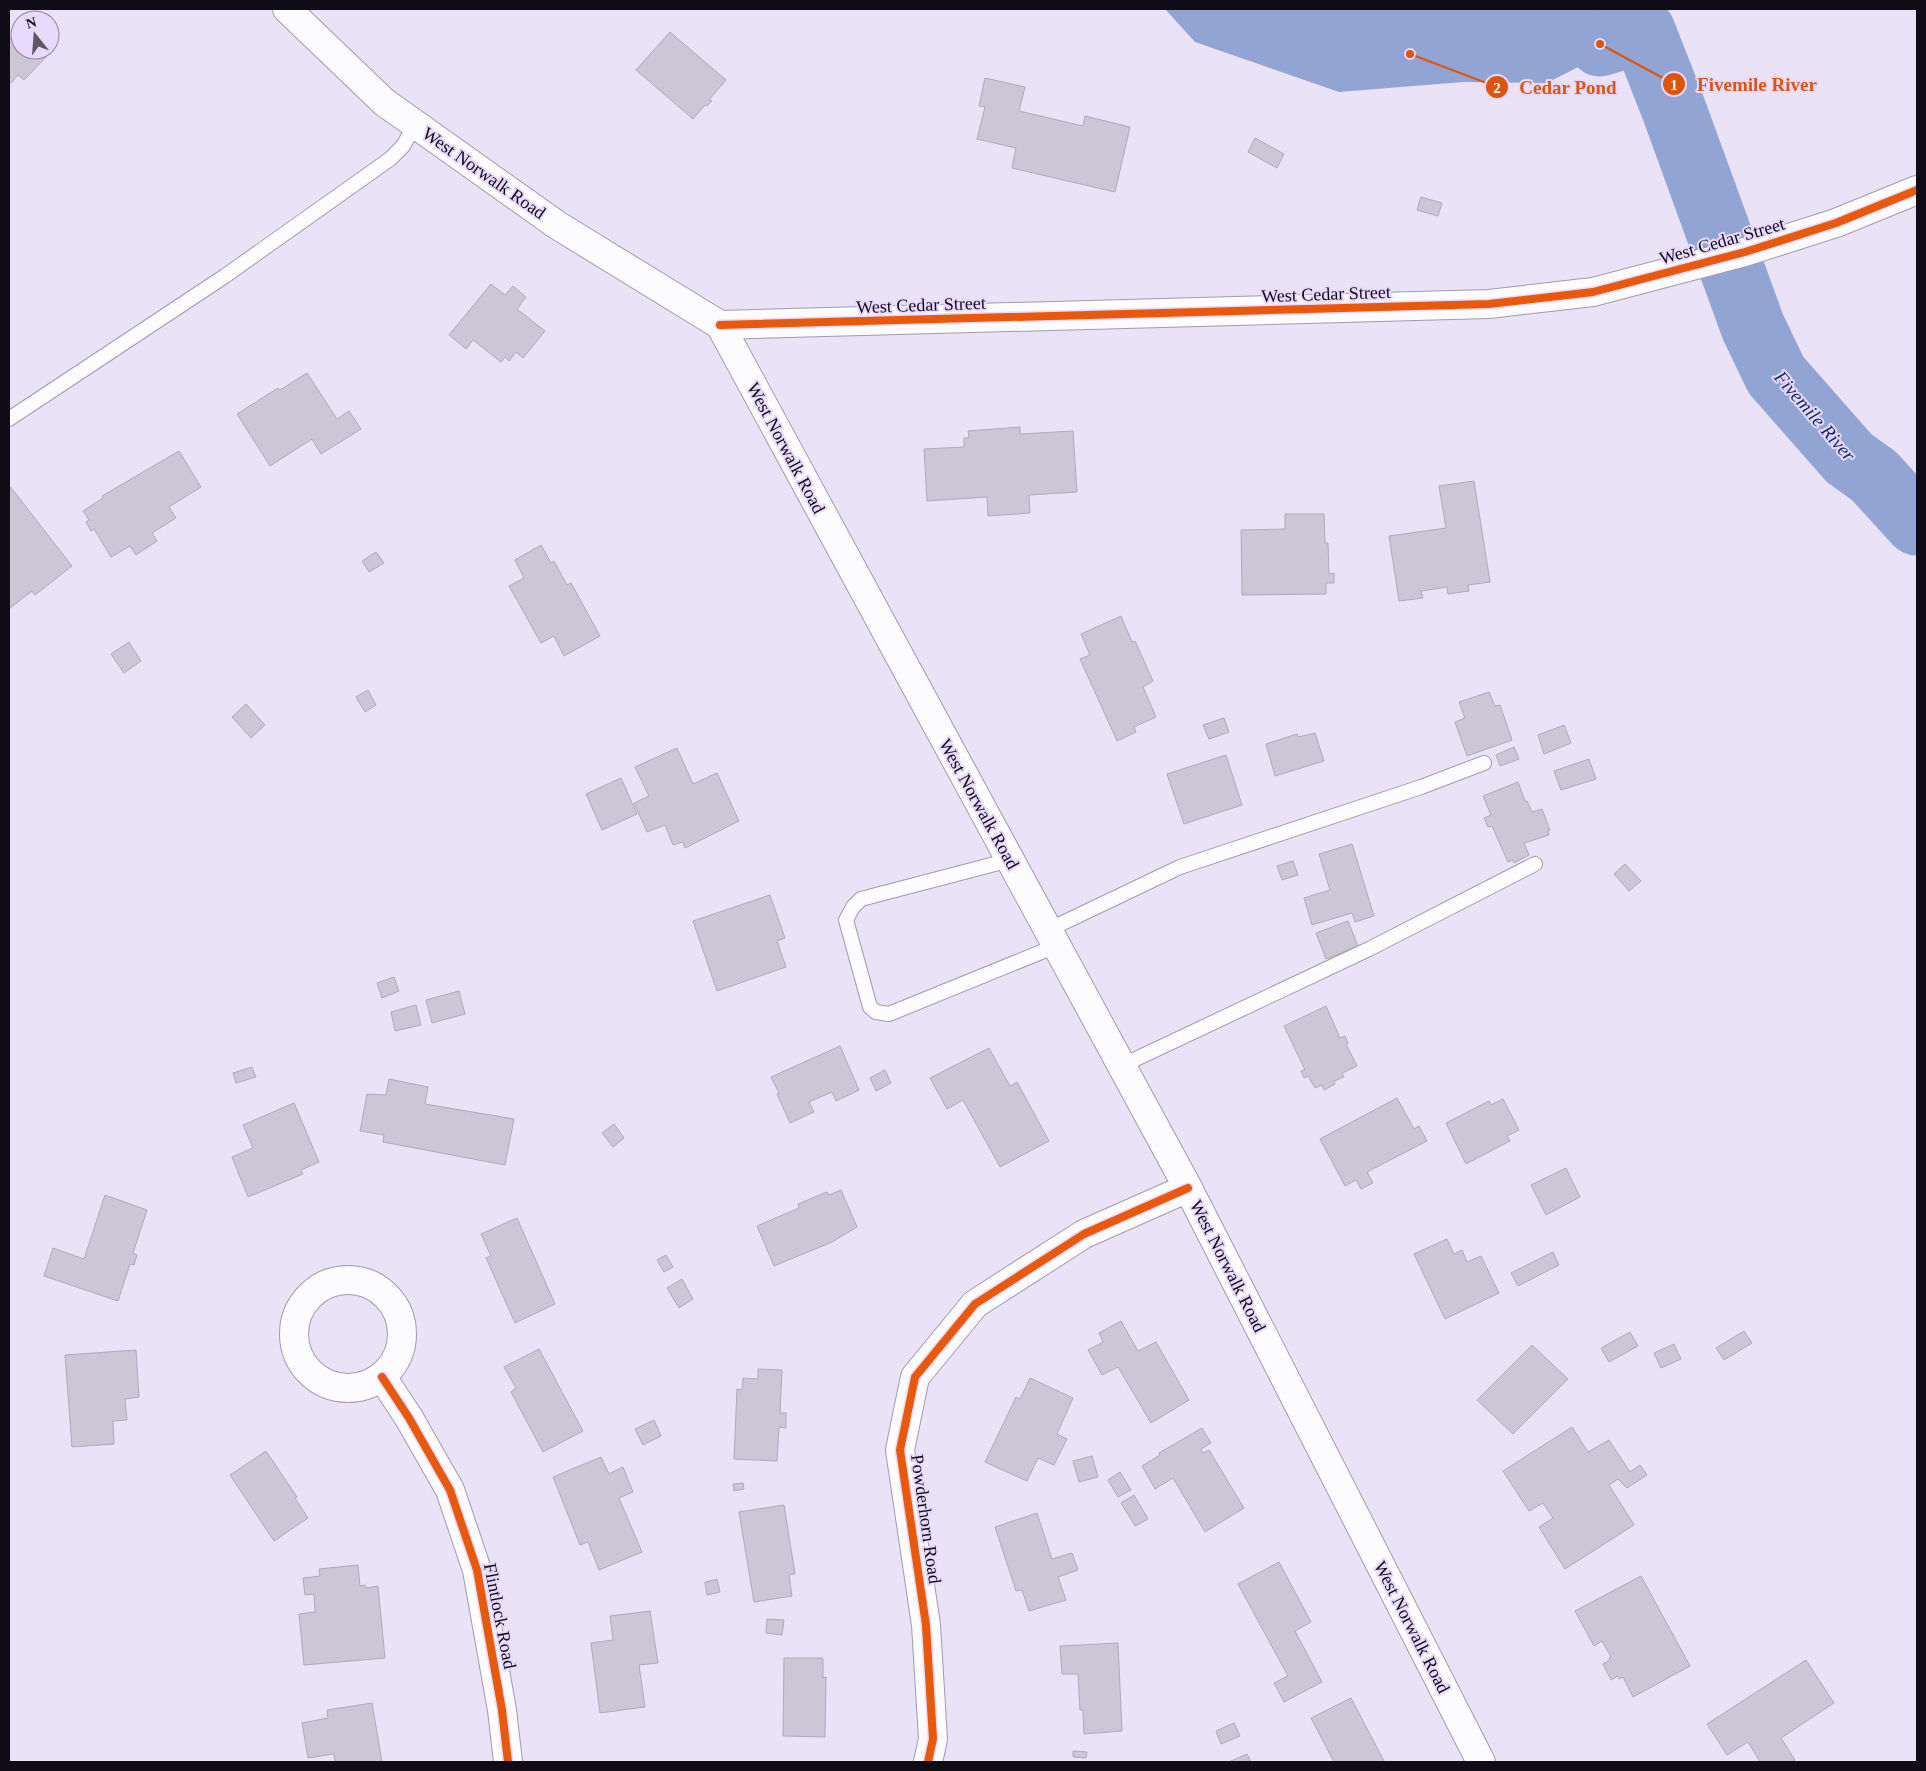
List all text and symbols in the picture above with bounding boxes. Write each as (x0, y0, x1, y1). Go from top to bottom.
north arrow (10, 10, 60, 60)
text: N (24, 14, 38, 32)
callout: Fivemile River (1662, 67, 1827, 101)
callout: Cedar Pond (1484, 70, 1627, 104)
text: Fivemile River (1697, 74, 1817, 95)
text: Cedar Pond (1519, 77, 1617, 98)
text: 1 (1670, 77, 1678, 93)
text: 2 (1493, 80, 1501, 96)
street label: West Norwalk Road (419, 123, 549, 223)
street label: West Cedar Street (1657, 214, 1787, 268)
street label: West Cedar Street (1261, 282, 1391, 306)
street label: West Cedar Street (856, 293, 986, 317)
water label: Fivemile River (1770, 366, 1860, 466)
street label: West Norwalk Road (743, 379, 829, 517)
street label: West Norwalk Road (935, 736, 1023, 872)
street label: West Norwalk Road (1186, 1197, 1270, 1335)
street label: Powderhorn Road (907, 1453, 945, 1585)
street label: West Norwalk Road (1370, 1558, 1454, 1696)
street label: Flintlock Road (480, 1561, 520, 1671)

